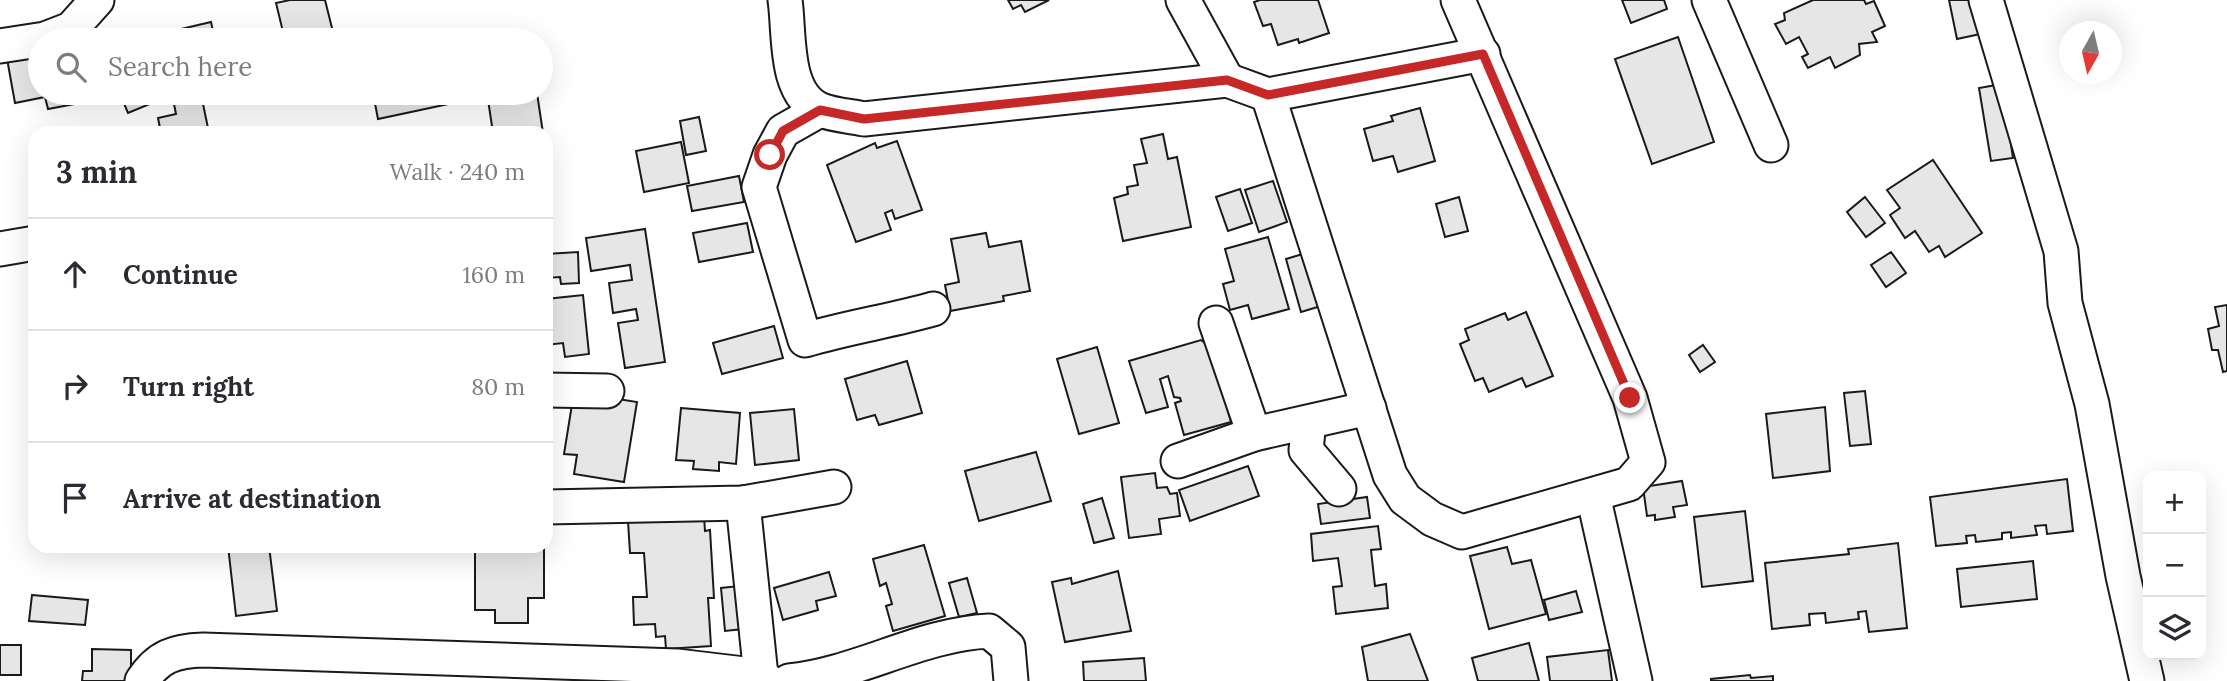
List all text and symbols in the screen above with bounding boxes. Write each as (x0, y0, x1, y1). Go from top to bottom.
north arrow (2059, 21, 2122, 84)
search box (28, 28, 553, 105)
icon: search (52, 48, 90, 86)
text: Search here (108, 50, 252, 83)
route start (754, 139, 785, 170)
text: 3 min (56, 153, 137, 191)
text: Walk · 240 m (389, 157, 525, 186)
icon: ahead (56, 255, 94, 293)
text: Continue (123, 258, 238, 291)
text: 160 m (462, 260, 525, 289)
icon: right (56, 367, 94, 405)
text: Turn right (123, 370, 254, 403)
text: 80 m (471, 372, 525, 401)
route end (1614, 382, 1645, 413)
map controls (2143, 471, 2206, 660)
button: + (2143, 471, 2206, 534)
icon: arrive (56, 479, 94, 517)
text: Arrive at destination (123, 482, 381, 515)
button: − (2143, 534, 2206, 597)
button: layers (2143, 597, 2206, 660)

